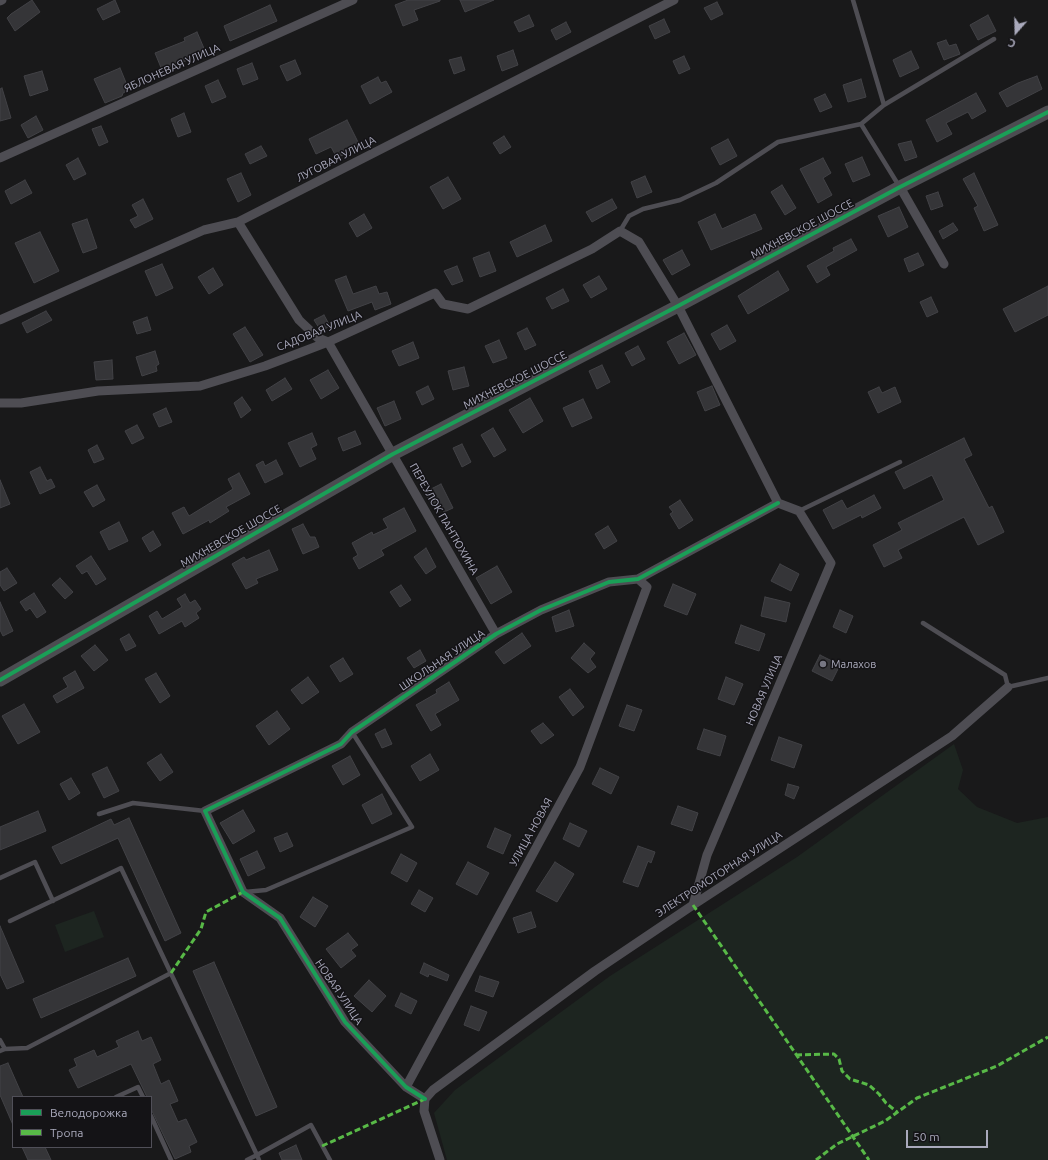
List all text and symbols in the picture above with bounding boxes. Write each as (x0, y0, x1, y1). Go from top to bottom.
north arrow (996, 12, 1036, 52)
text: С (1007, 36, 1017, 50)
street label: ЯБЛОНЕВАЯ УЛИЦА (122, 41, 222, 95)
street label: ЛУГОВАЯ УЛИЦА (294, 133, 378, 185)
street label: МИХНЕВСКОЕ ШОССЕ (748, 196, 856, 262)
street label: САДОВАЯ УЛИЦА (275, 308, 363, 354)
street label: МИХНЕВСКОЕ ШОССЕ (461, 348, 569, 412)
street label: ПЕРЕУЛОК ПАНТЮХИНА (407, 461, 481, 577)
street label: МИХНЕВСКОЕ ШОССЕ (178, 502, 284, 570)
street label: ШКОЛЬНАЯ УЛИЦА (397, 626, 487, 694)
street label: НОВАЯ УЛИЦА (743, 652, 785, 728)
place label: Малахов (831, 657, 876, 671)
marker: Малахов (818, 659, 828, 669)
street label: УЛИЦА НОВАЯ (507, 796, 555, 868)
street label: ЭЛЕКТРОМОТОРНАЯ УЛИЦА (653, 828, 785, 920)
street label: НОВАЯ УЛИЦА (312, 957, 366, 1027)
legend (12, 1096, 152, 1148)
text: Велодорожка (50, 1106, 127, 1119)
scale bar (908, 1122, 990, 1148)
text: Тропа (50, 1126, 83, 1139)
text: 50 m (913, 1130, 940, 1143)

